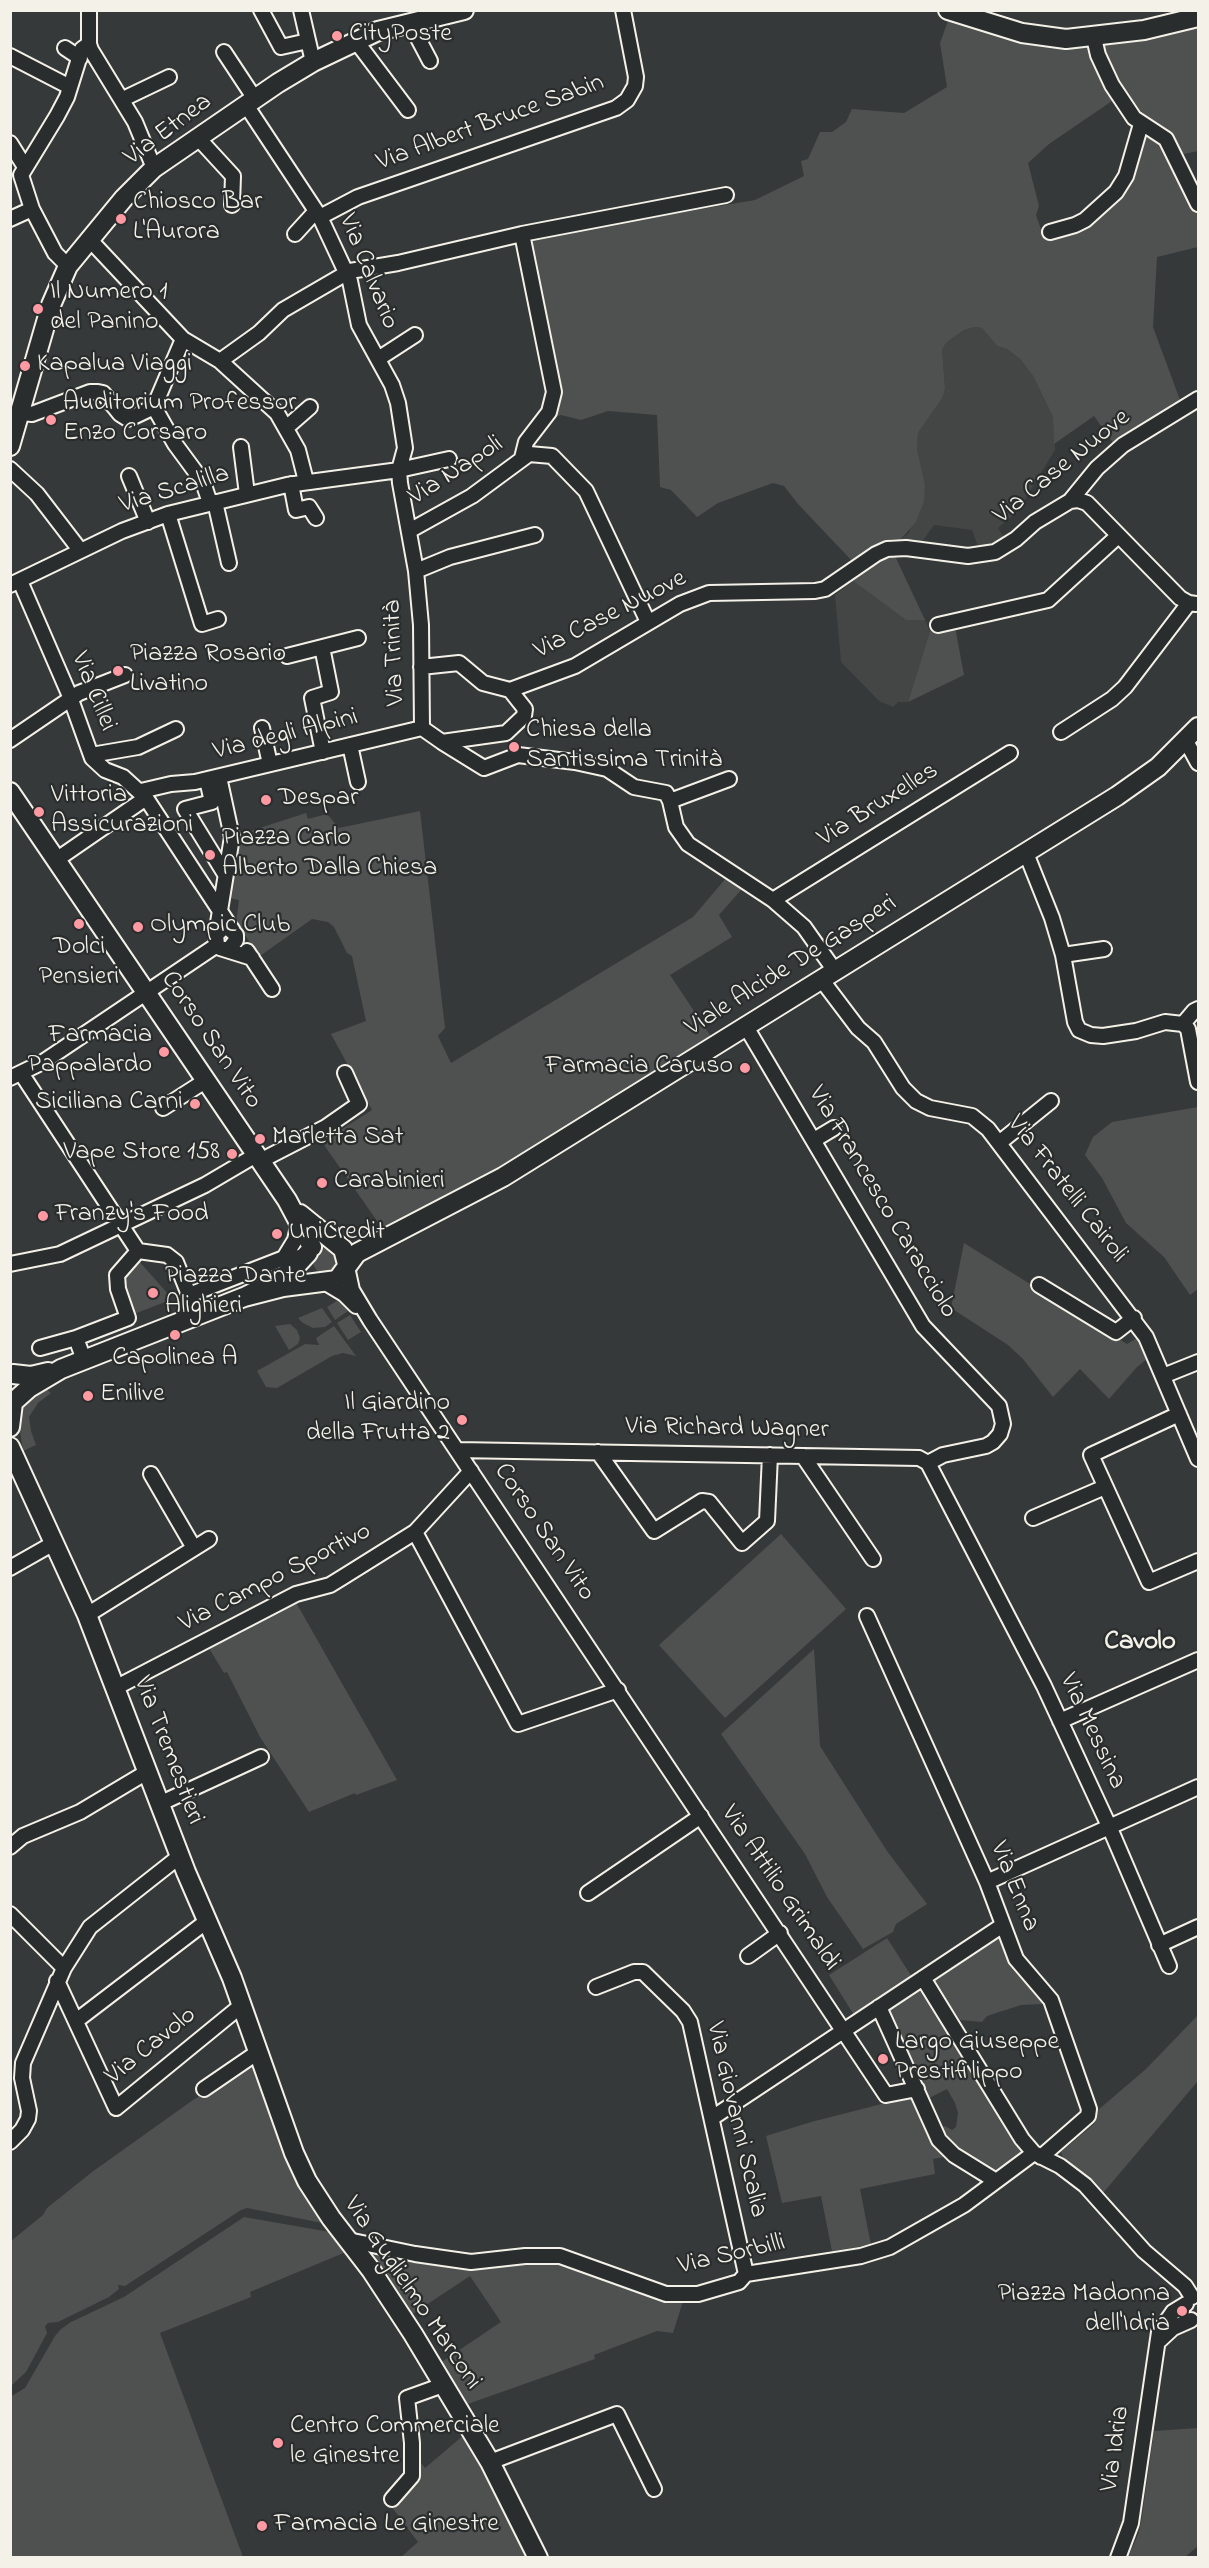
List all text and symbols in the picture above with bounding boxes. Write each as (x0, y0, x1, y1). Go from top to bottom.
place label: CityPoste (349, 20, 452, 52)
marker: CityPoste (330, 29, 344, 43)
street label: Via Albert Bruce Sabin (373, 68, 609, 180)
street label: Via Etnea (119, 88, 219, 174)
place label: Chiosco Bar L'Aurora (133, 188, 262, 249)
street label: Via Calvario (330, 210, 404, 334)
marker: Chiosco Bar L'Aurora (114, 212, 128, 226)
place label: Il Numero 1 del Panino (50, 278, 167, 340)
marker: Il Numero 1 del Panino (31, 302, 45, 316)
place label: Kapalua Viaggi (37, 350, 192, 382)
marker: Kapalua Viaggi (18, 359, 32, 373)
place label: Auditorium Professor Enzo Corsaro (63, 389, 296, 450)
street label: Via Case Nuove (988, 403, 1138, 533)
marker: Auditorium Professor Enzo Corsaro (44, 413, 58, 427)
street label: Via Napoli (404, 430, 510, 514)
street label: Via Scalilla (116, 460, 234, 522)
street label: Via Case Nuove (530, 564, 692, 668)
street label: Via Trinità (379, 600, 413, 706)
place label: Piazza Rosario Livatino (130, 640, 286, 702)
street label: Via Cillei (62, 648, 122, 736)
marker: Piazza Rosario Livatino (111, 664, 125, 678)
street label: Via degli Alpini (210, 703, 362, 769)
place label: Chiesa della Santissima Trinità (526, 716, 722, 778)
marker: Chiesa della Santissima Trinità (507, 740, 521, 754)
street label: Via Bruxelles (813, 757, 945, 855)
place label: Vittoria Assicurazioni (51, 781, 193, 843)
place label: Despar (278, 784, 358, 816)
marker: Despar (259, 793, 273, 807)
marker: Vittoria Assicurazioni (32, 805, 46, 819)
place label: Piazza Carlo Alberto Dalla Chiesa (222, 824, 437, 886)
marker: Piazza Carlo Alberto Dalla Chiesa (203, 848, 217, 862)
street label: Viale Alcide De Gasperi (680, 889, 904, 1045)
place label: Olympic Club (150, 911, 290, 943)
marker: Dolci Pensieri (72, 917, 86, 931)
marker: Olympic Club (131, 920, 145, 934)
place label: Dolci Pensieri (39, 933, 119, 994)
street label: Corso San Vito (152, 966, 268, 1116)
place label: Farmacia Pappalardo (28, 1021, 152, 1082)
marker: Farmacia Pappalardo (157, 1045, 171, 1059)
place label: Farmacia Caruso (545, 1052, 733, 1084)
marker: Farmacia Caruso (738, 1061, 752, 1075)
street label: Via Francesco Caracciolo (799, 1081, 963, 1325)
place label: Siciliana Carni (35, 1088, 183, 1120)
marker: Siciliana Carni (188, 1097, 202, 1111)
street label: Via Fratelli Cairoli (999, 1110, 1133, 1270)
place label: Marletta Sat (272, 1123, 403, 1155)
marker: Marletta Sat (253, 1132, 267, 1146)
place label: Vape Store 158 (63, 1138, 220, 1170)
marker: Vape Store 158 (225, 1147, 239, 1161)
place label: Carabinieri (334, 1167, 445, 1199)
marker: Carabinieri (315, 1176, 329, 1190)
place label: Franzy's Food (55, 1200, 209, 1232)
marker: Franzy's Food (36, 1209, 50, 1223)
place label: UniCredit (289, 1218, 385, 1250)
marker: UniCredit (270, 1227, 284, 1241)
place label: Piazza Dante Alighieri (165, 1262, 306, 1324)
marker: Piazza Dante Alighieri (146, 1286, 160, 1300)
marker: Capolinea A (168, 1328, 182, 1342)
place label: Capolinea A (112, 1344, 238, 1376)
place label: Enilive (100, 1380, 165, 1412)
marker: Enilive (81, 1389, 95, 1403)
place label: Il Giardino della Frutta 2 (306, 1389, 450, 1450)
marker: Il Giardino della Frutta 2 (455, 1413, 469, 1427)
street label: Via Richard Wagner (625, 1413, 829, 1447)
street label: Corso San Vito (485, 1458, 601, 1608)
street label: Via Campo Sportivo (175, 1517, 377, 1641)
district label: Cavolo (1104, 1628, 1176, 1660)
street label: Via Messina (1051, 1669, 1131, 1795)
street label: Via Tremestieri (124, 1672, 210, 1830)
street label: Via Attilio Grimaldi (712, 1800, 846, 1978)
street label: Via Enna (981, 1837, 1045, 1937)
street label: Via Cavolo (100, 2001, 204, 2093)
street label: Via Giovanni Scalia (697, 2019, 773, 2221)
place label: Largo Giuseppe Prestifilippo (895, 2028, 1059, 2090)
marker: Largo Giuseppe Prestifilippo (876, 2052, 890, 2066)
street label: Via Guglielmo Marconi (335, 2192, 487, 2396)
street label: Via Sorbilli (675, 2229, 789, 2283)
place label: Piazza Madonna dell'Idria (998, 2280, 1170, 2342)
marker: Piazza Madonna dell'Idria (1175, 2304, 1189, 2318)
street label: Via Idria (1096, 2404, 1138, 2494)
place label: Centro Commerciale le Ginestre (290, 2412, 500, 2474)
marker: Centro Commerciale le Ginestre (271, 2436, 285, 2450)
place label: Farmacia Le Ginestre (274, 2510, 499, 2542)
marker: Farmacia Le Ginestre (255, 2519, 269, 2533)

